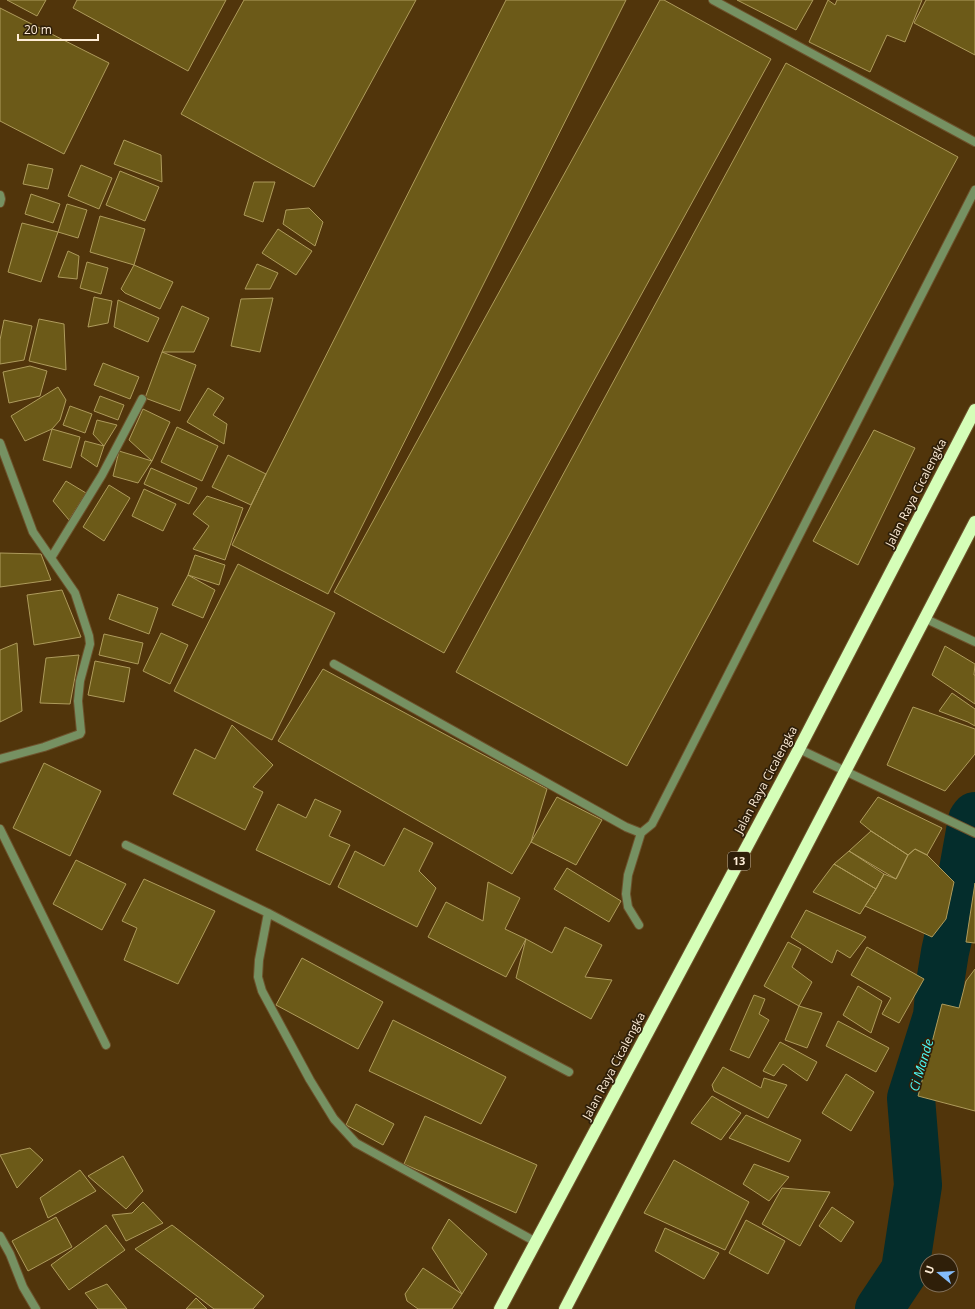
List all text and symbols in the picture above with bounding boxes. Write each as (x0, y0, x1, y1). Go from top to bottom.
scale bar (18, 16, 98, 42)
text: 20 m (24, 21, 52, 38)
street label: Jalan Raya Cicalengka (880, 436, 950, 551)
street label: Jalan Raya Cicalengka (730, 723, 801, 837)
road number: 13 (728, 852, 750, 870)
street label: Jalan Raya Cicalengka (578, 1009, 649, 1123)
water label: Ci Mande (904, 1036, 938, 1093)
north arrow (919, 1253, 959, 1293)
text: U (921, 1263, 937, 1276)

